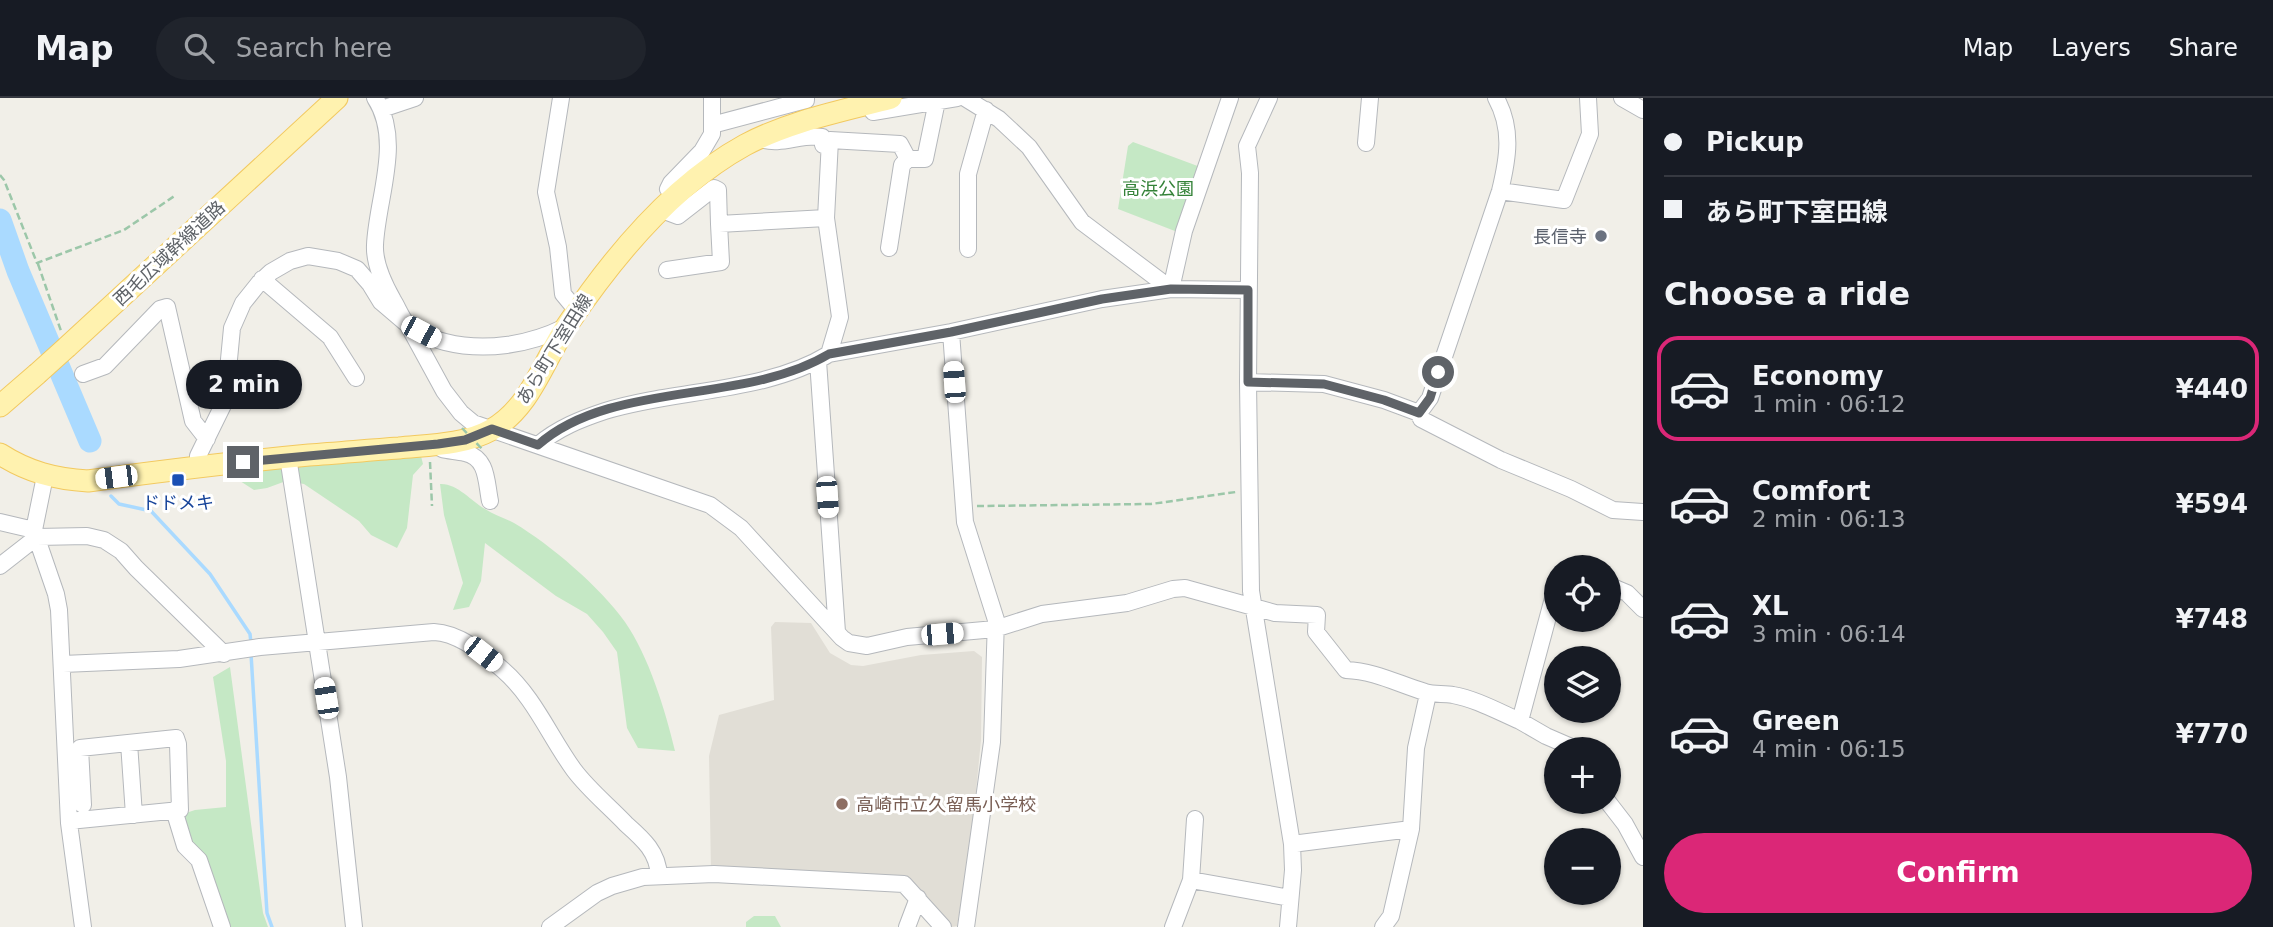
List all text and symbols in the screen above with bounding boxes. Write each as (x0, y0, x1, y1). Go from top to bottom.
search box (156, 17, 646, 80)
text: Map (35, 29, 114, 68)
icon: search (180, 29, 218, 67)
text: Search here (236, 33, 392, 63)
text: Map (1963, 34, 2013, 62)
text: Layers (2051, 34, 2131, 62)
text: Share (2169, 34, 2238, 62)
text: Pickup (1706, 127, 1804, 157)
park label: 高浜公園 (1122, 178, 1194, 199)
street label: 西毛広域幹線道路 (109, 196, 229, 310)
text: あら町下室田線 (1706, 197, 1888, 227)
place label: 長信寺 (1533, 226, 1587, 247)
marker: 長信寺 (1593, 228, 1609, 244)
text: Choose a ride (1664, 275, 1910, 313)
street label: あら町下室田線 (512, 290, 596, 408)
car (398, 313, 445, 351)
route start (1422, 356, 1454, 388)
icon: car (1668, 357, 1731, 420)
callout: 2 min (185, 360, 301, 410)
car (943, 360, 966, 404)
text: Economy (1752, 361, 1883, 391)
text: 2 min (208, 371, 280, 397)
text: ¥440 (2176, 374, 2248, 404)
text: 1 min · 06:12 (1752, 391, 1906, 417)
route end (227, 446, 259, 478)
car (94, 464, 139, 490)
marker: ドドメキ (170, 472, 186, 488)
icon: car (1668, 472, 1731, 535)
car (816, 475, 839, 519)
text: Comfort (1752, 476, 1870, 506)
text: ¥594 (2176, 489, 2248, 519)
place label: ドドメキ (142, 492, 214, 513)
text: 2 min · 06:13 (1752, 506, 1906, 532)
map controls (1544, 555, 1621, 905)
button: locate (1544, 555, 1621, 632)
icon: car (1668, 587, 1731, 650)
text: XL (1752, 591, 1789, 621)
text: ¥748 (2176, 604, 2248, 634)
text: 3 min · 06:14 (1752, 621, 1906, 647)
car (921, 622, 964, 646)
car (460, 633, 507, 675)
button: layers (1544, 646, 1621, 723)
car (313, 676, 340, 720)
icon: car (1668, 702, 1731, 765)
text: Green (1752, 706, 1840, 736)
text: ¥770 (2176, 719, 2248, 749)
text: 4 min · 06:15 (1752, 736, 1906, 762)
button: + (1544, 737, 1621, 814)
place label: 高崎市立久留馬小学校 (856, 794, 1036, 815)
marker: 高崎市立久留馬小学校 (834, 796, 850, 812)
button: − (1544, 828, 1621, 905)
button: Confirm (1664, 833, 2252, 913)

